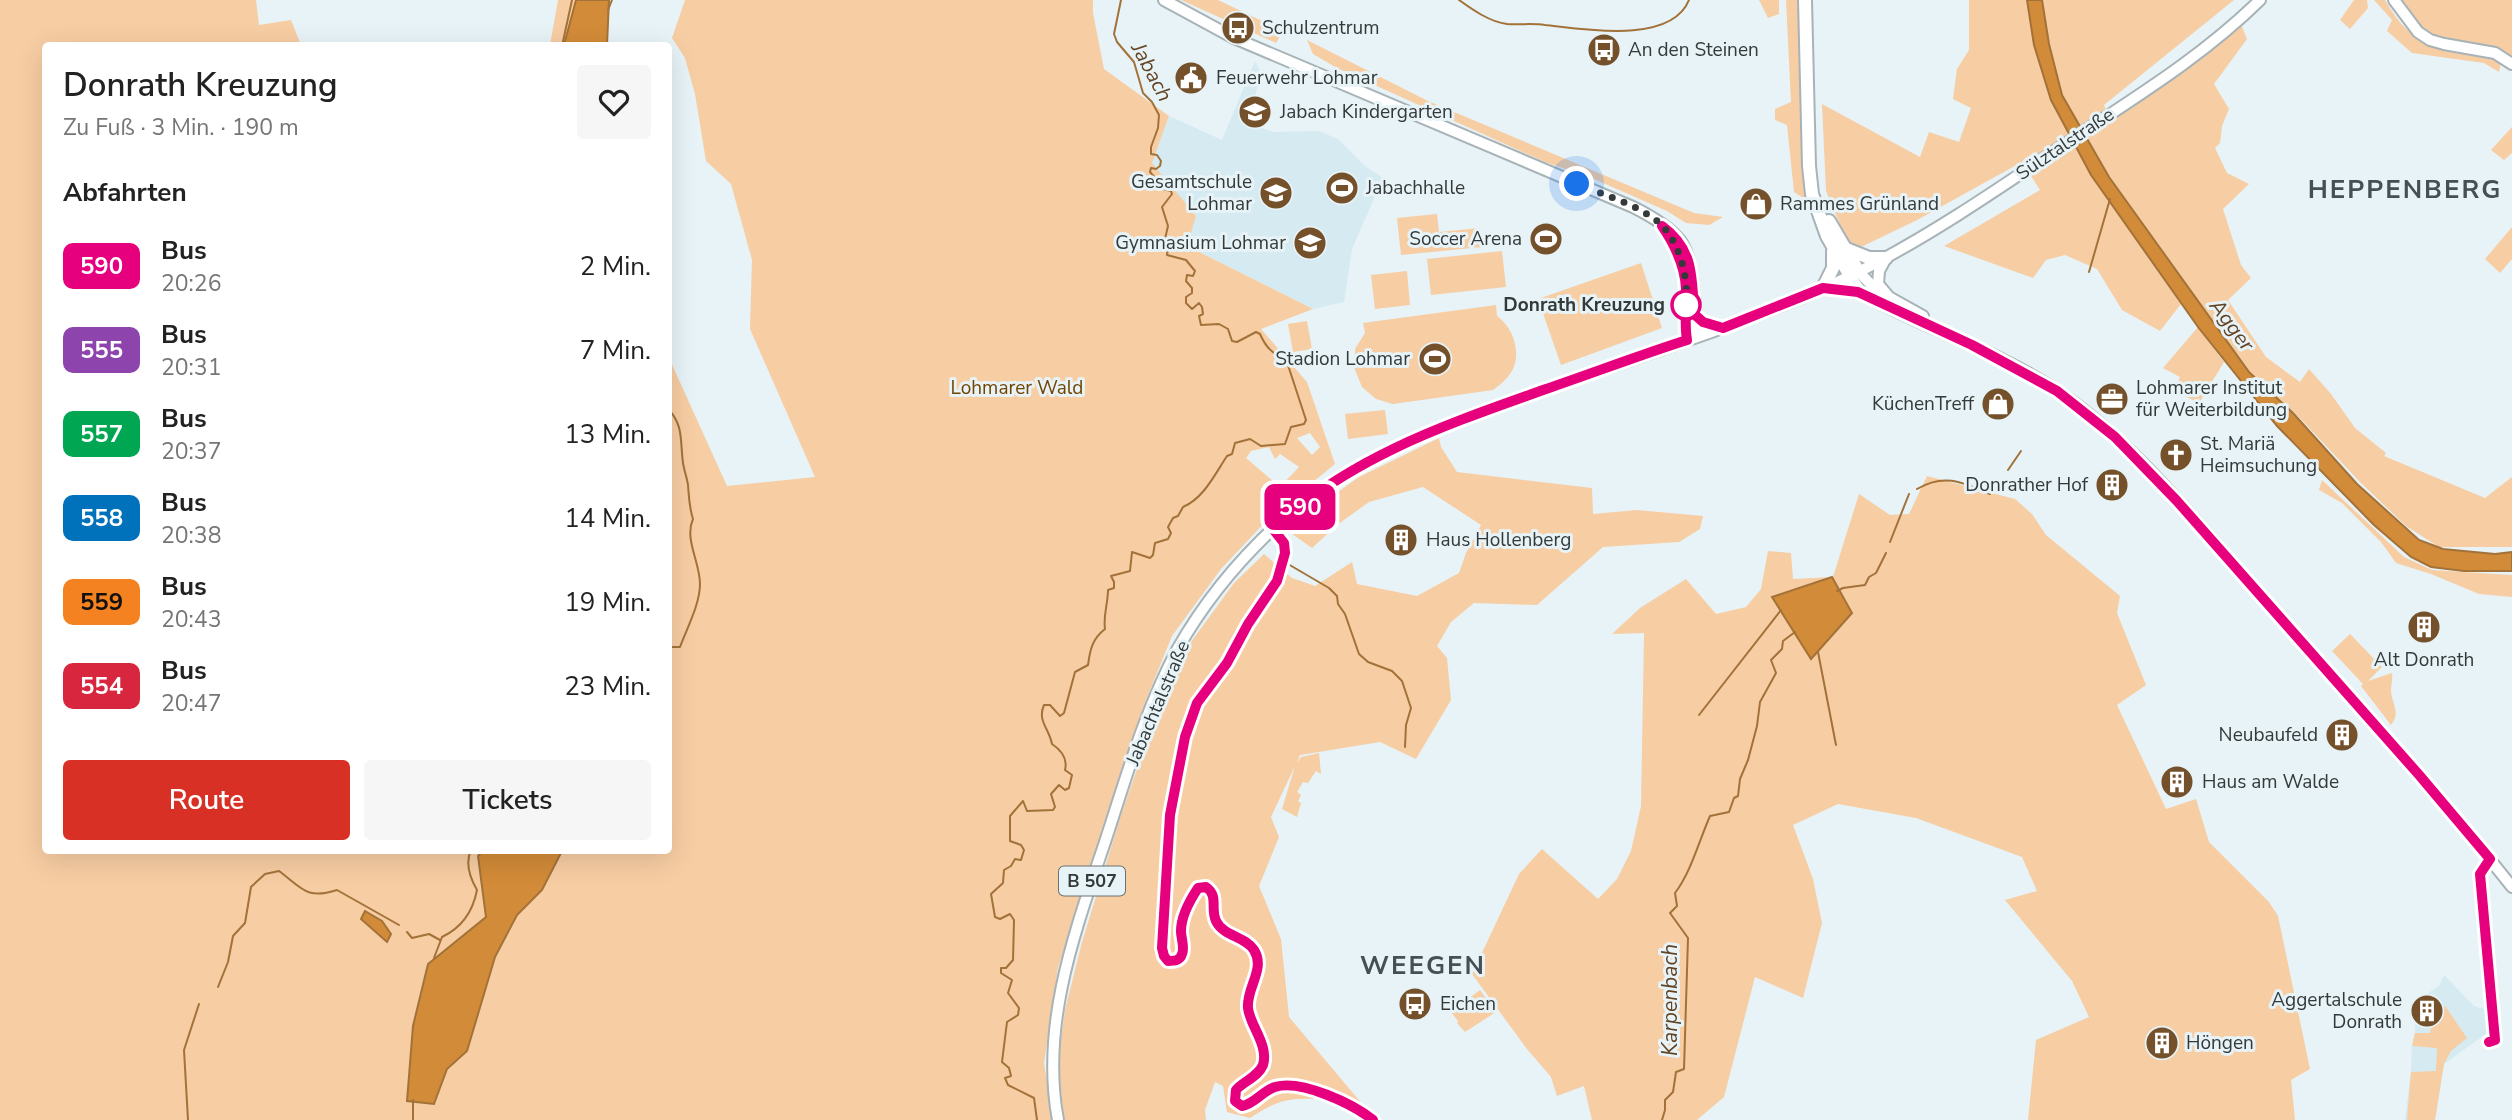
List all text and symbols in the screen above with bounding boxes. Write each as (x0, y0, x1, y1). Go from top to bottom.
bus stop icon: Schulzentrum (1219, 9, 1257, 47)
place label: Schulzentrum (1262, 15, 1379, 41)
bus stop icon: An den Steinen (1585, 31, 1623, 69)
water label: Jabach (1124, 37, 1179, 106)
place label: An den Steinen (1628, 37, 1759, 63)
public building icon: Feuerwehr Lohmar (1172, 59, 1210, 97)
text: Donrath Kreuzung (63, 63, 338, 108)
button: heart (577, 65, 651, 139)
place label: Feuerwehr Lohmar (1216, 65, 1378, 91)
school or university icon: Jabach Kindergarten (1236, 93, 1274, 131)
place label: Jabach Kindergarten (1279, 99, 1453, 125)
street label: Sülztalstraße (2011, 102, 2119, 186)
text: Zu Fuß · 3 Min. · 190 m (63, 112, 299, 143)
your location (1559, 166, 1594, 201)
place label: Gesamtschule Lohmar (1131, 169, 1252, 217)
sports icon: Jabachhalle (1323, 169, 1361, 207)
district label: HEPPENBERG (2308, 172, 2502, 207)
school or university icon: Gesamtschule Lohmar (1257, 174, 1295, 212)
text: Abfahrten (63, 175, 187, 210)
place label: Jabachhalle (1365, 175, 1465, 201)
shop icon: Rammes Grünland (1737, 185, 1775, 223)
place label: Rammes Grünland (1780, 191, 1939, 217)
sports icon: Soccer Arena (1527, 220, 1565, 258)
school or university icon: Gymnasium Lohmar (1291, 224, 1329, 262)
place label: Soccer Arena (1409, 226, 1522, 252)
place label: Gymnasium Lohmar (1115, 230, 1286, 256)
text: Bus (161, 233, 207, 268)
text: 2 Min. (580, 249, 651, 284)
text: 590 (80, 250, 123, 282)
text: 20:26 (161, 268, 221, 299)
marker: Donrath Kreuzung (1671, 290, 1701, 320)
place label: Donrath Kreuzung (1503, 292, 1665, 318)
water label: Agger (2203, 292, 2261, 357)
text: Bus (161, 317, 207, 352)
text: 7 Min. (580, 333, 651, 368)
text: 555 (80, 334, 123, 366)
sports icon: Stadion Lohmar (1416, 340, 1454, 378)
place label: Stadion Lohmar (1275, 346, 1410, 372)
text: 20:31 (161, 352, 221, 383)
park label: Lohmarer Wald (951, 375, 1083, 401)
place label: Lohmarer Institut für Weiterbildung (2136, 375, 2287, 423)
office icon: Lohmarer Institut für Weiterbildung (2093, 380, 2131, 418)
shop icon: KüchenTreff (1979, 385, 2017, 423)
place label: KüchenTreff (1872, 391, 1975, 417)
text: Bus (161, 401, 207, 436)
text: 13 Min. (564, 417, 651, 452)
text: 557 (80, 418, 123, 450)
place label: St. Mariä Heimsuchung (2200, 431, 2317, 479)
text: 20:37 (161, 436, 221, 467)
church icon: St. Mariä Heimsuchung (2157, 436, 2195, 474)
building icon: Donrather Hof (2093, 466, 2131, 504)
place label: Donrather Hof (1965, 472, 2089, 498)
line badge: 590 (1260, 484, 1340, 530)
text: Bus (161, 485, 207, 520)
text: 590 (1278, 491, 1322, 523)
text: 14 Min. (564, 501, 651, 536)
text: 558 (80, 502, 123, 534)
text: 20:38 (161, 520, 221, 551)
building icon: Haus Hollenberg (1382, 521, 1420, 559)
place label: Haus Hollenberg (1426, 527, 1571, 553)
text: Bus (161, 569, 207, 604)
text: 19 Min. (564, 585, 651, 620)
text: 559 (80, 586, 123, 618)
text: 20:43 (161, 604, 221, 635)
building icon: Alt Donrath (2405, 608, 2443, 646)
street label: Jabachtalstraße (1120, 636, 1196, 770)
place label: Alt Donrath (2374, 647, 2474, 673)
text: Bus (161, 653, 207, 688)
text: 23 Min. (564, 669, 651, 704)
text: 554 (80, 670, 123, 702)
text: 20:47 (161, 688, 221, 719)
building icon: Neubaufeld (2323, 716, 2361, 754)
place label: Neubaufeld (2219, 722, 2318, 748)
button: Route (63, 760, 350, 840)
button: Tickets (364, 760, 651, 840)
building icon: Haus am Walde (2158, 763, 2196, 801)
place label: Haus am Walde (2202, 769, 2339, 795)
road number: B 507 (1059, 866, 1125, 896)
water label: Karpenbach (1656, 944, 1684, 1056)
district label: WEEGEN (1360, 948, 1486, 983)
bus stop icon: Eichen (1396, 985, 1434, 1023)
place label: Aggertalschule Donrath (2271, 987, 2402, 1035)
place label: Eichen (1440, 991, 1496, 1017)
building icon: Aggertalschule Donrath (2408, 992, 2446, 1030)
building icon: Höngen (2143, 1024, 2181, 1062)
place label: Höngen (2186, 1030, 2254, 1056)

